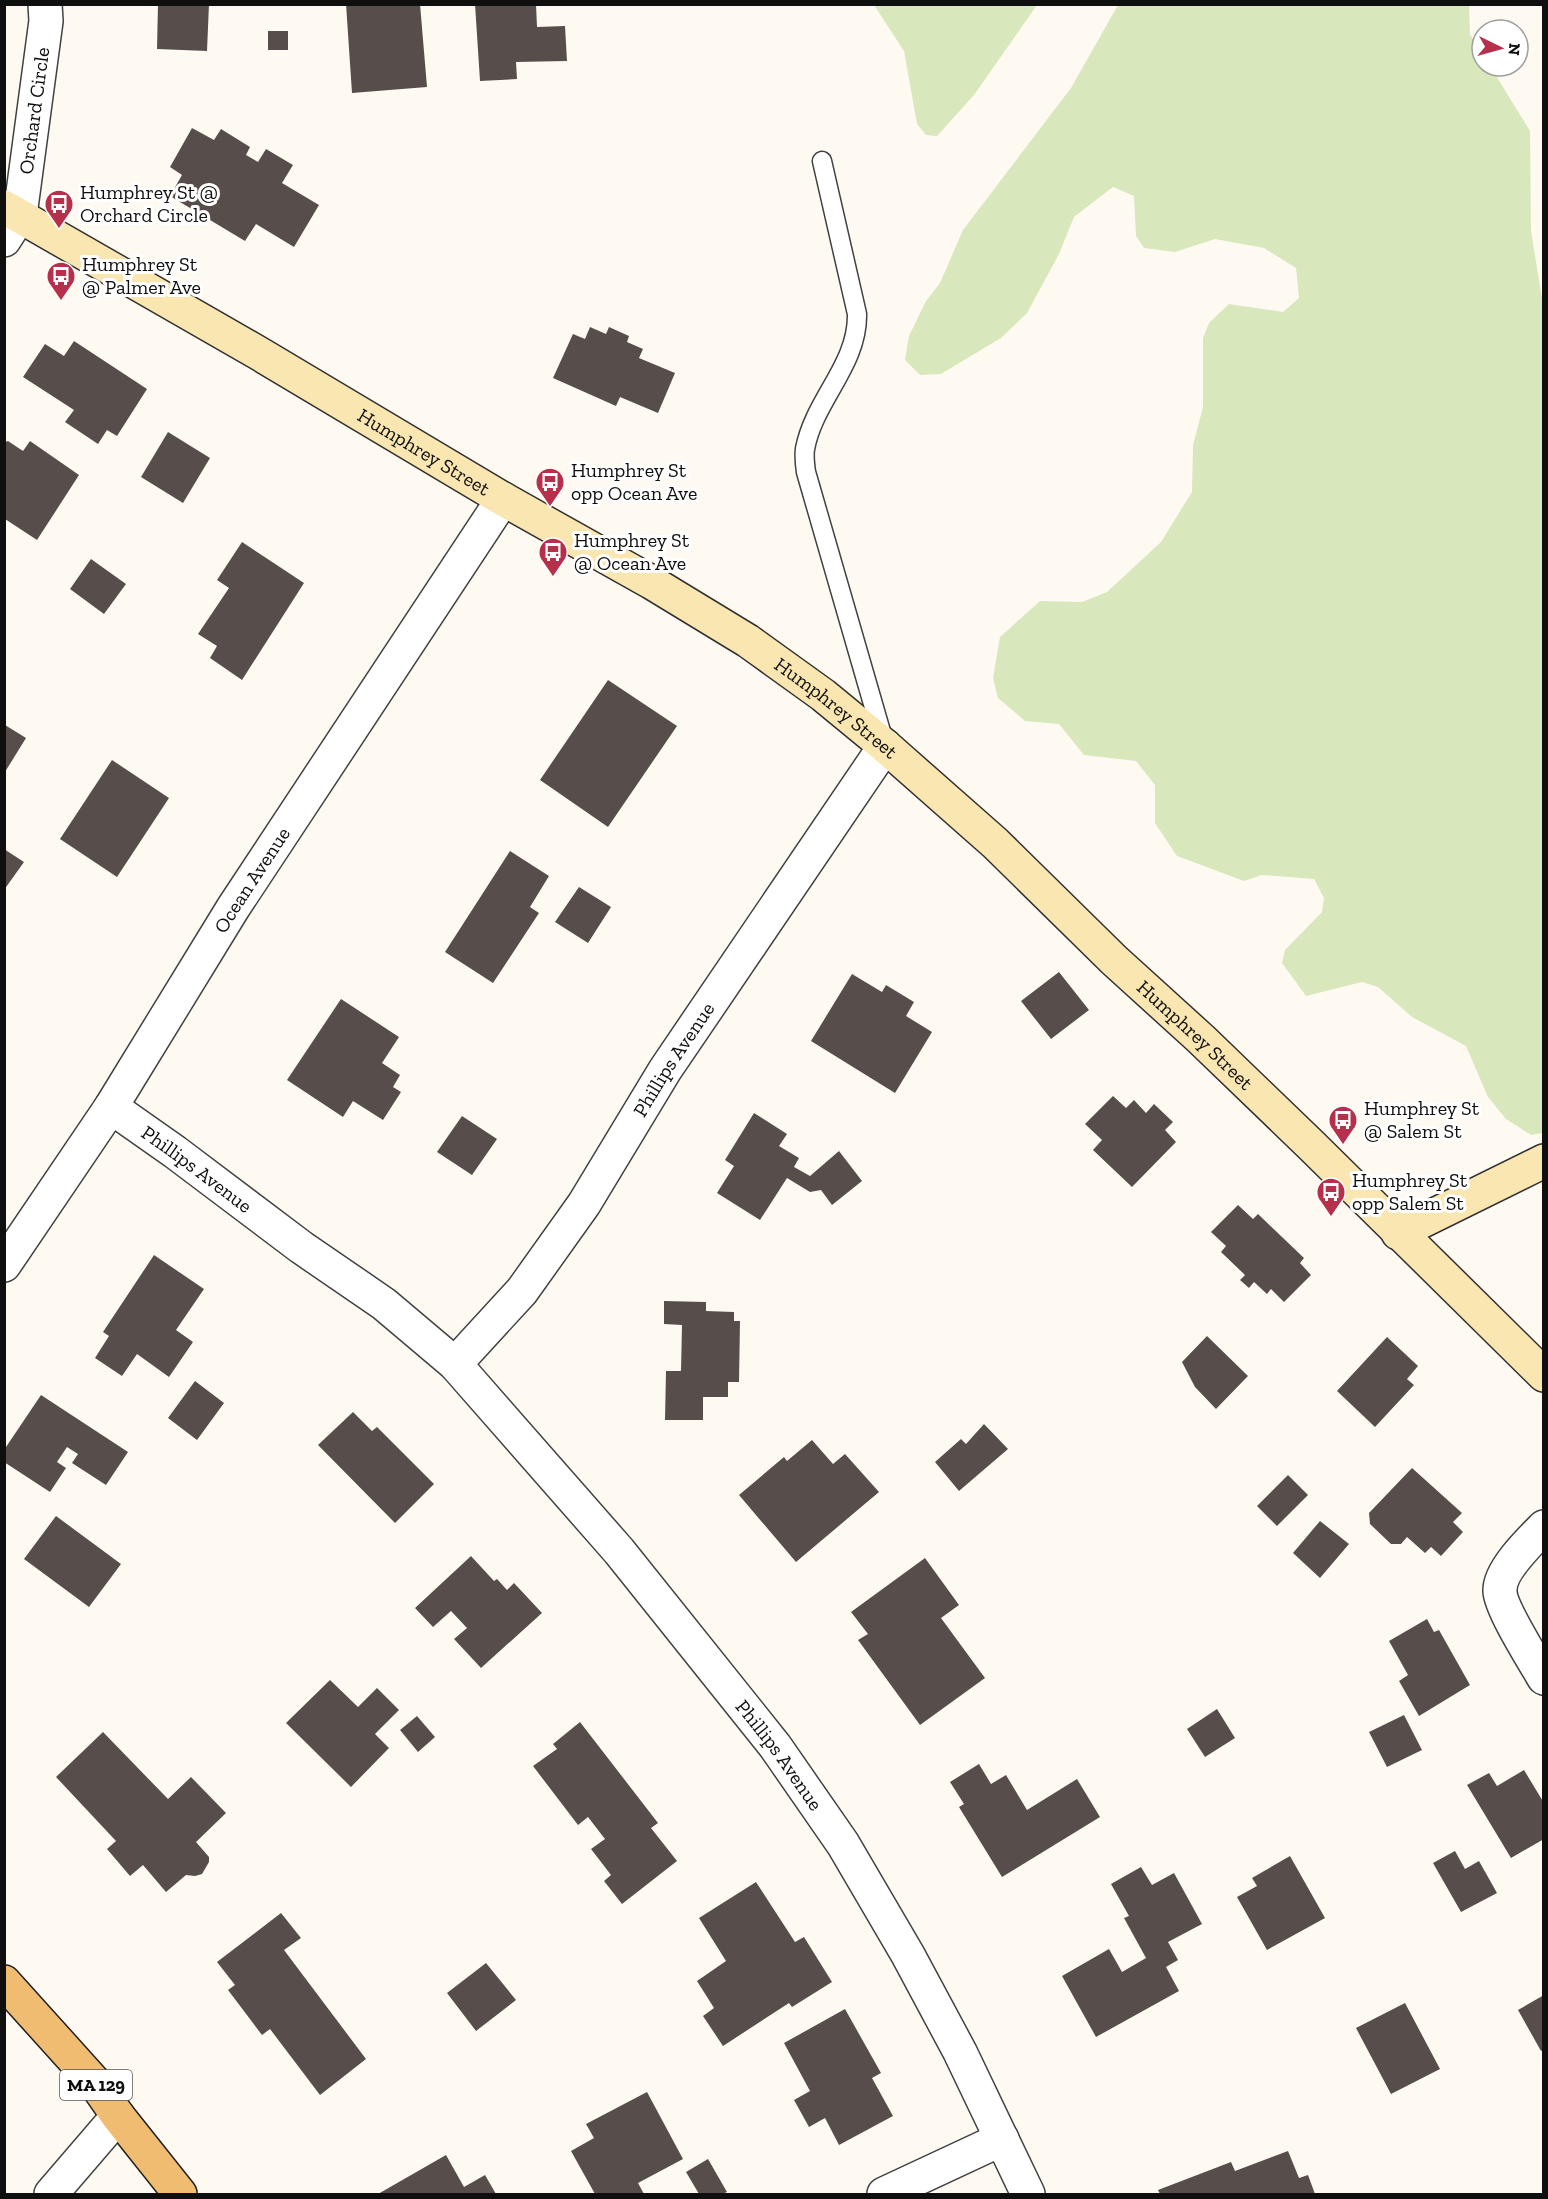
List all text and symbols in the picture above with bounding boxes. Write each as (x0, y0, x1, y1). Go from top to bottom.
north arrow (1470, 18, 1530, 78)
text: N (1504, 42, 1524, 56)
street label: Orchard Circle (14, 46, 54, 176)
place label: Humphrey St @ Orchard Circle (80, 180, 218, 227)
bus stop icon: Humphrey St @ Orchard Circle (43, 188, 75, 230)
place label: Humphrey St @ Palmer Ave (82, 252, 201, 299)
bus stop icon: Humphrey St @ Palmer Ave (45, 260, 77, 302)
street label: Humphrey Street (353, 403, 495, 501)
place label: Humphrey St opp Ocean Ave (571, 458, 697, 505)
bus stop icon: Humphrey St opp Ocean Ave (534, 466, 566, 508)
place label: Humphrey St @ Ocean Ave (574, 528, 690, 575)
bus stop icon: Humphrey St @ Ocean Ave (537, 536, 569, 578)
street label: Humphrey Street (770, 652, 903, 764)
street label: Ocean Avenue (209, 822, 295, 937)
street label: Humphrey Street (1132, 975, 1259, 1095)
street label: Phillips Avenue (628, 998, 720, 1121)
place label: Humphrey St @ Salem St (1364, 1096, 1480, 1143)
bus stop icon: Humphrey St @ Salem St (1327, 1104, 1359, 1146)
street label: Phillips Avenue (137, 1120, 257, 1218)
place label: Humphrey St opp Salem St (1352, 1168, 1468, 1215)
bus stop icon: Humphrey St opp Salem St (1315, 1176, 1347, 1218)
street label: Phillips Avenue (731, 1695, 828, 1815)
road number: MA 129 (60, 2070, 132, 2100)

